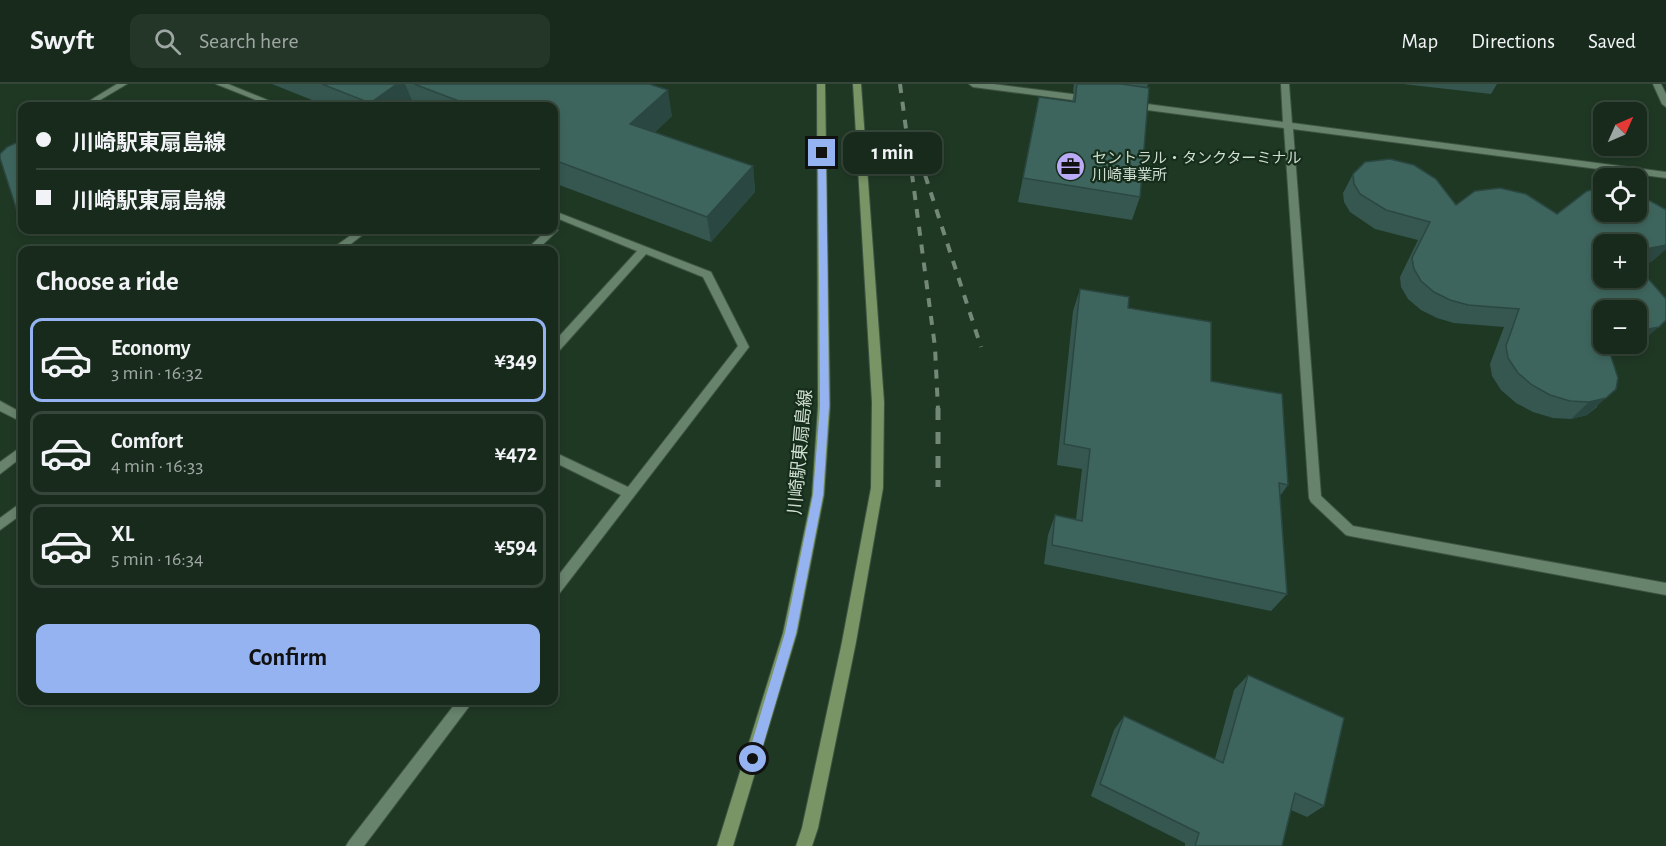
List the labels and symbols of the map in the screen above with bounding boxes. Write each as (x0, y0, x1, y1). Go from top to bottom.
north arrow (1593, 102, 1647, 156)
callout: 1 min (843, 132, 942, 174)
route end (808, 139, 835, 166)
place label: セントラル・タンクターミナル 川崎事業所 (1092, 150, 1301, 183)
office icon: セントラル・タンクターミナル 川崎事業所 (1055, 151, 1087, 183)
street label: 川崎駅東扇島線 (785, 388, 815, 516)
route start (739, 745, 766, 772)

